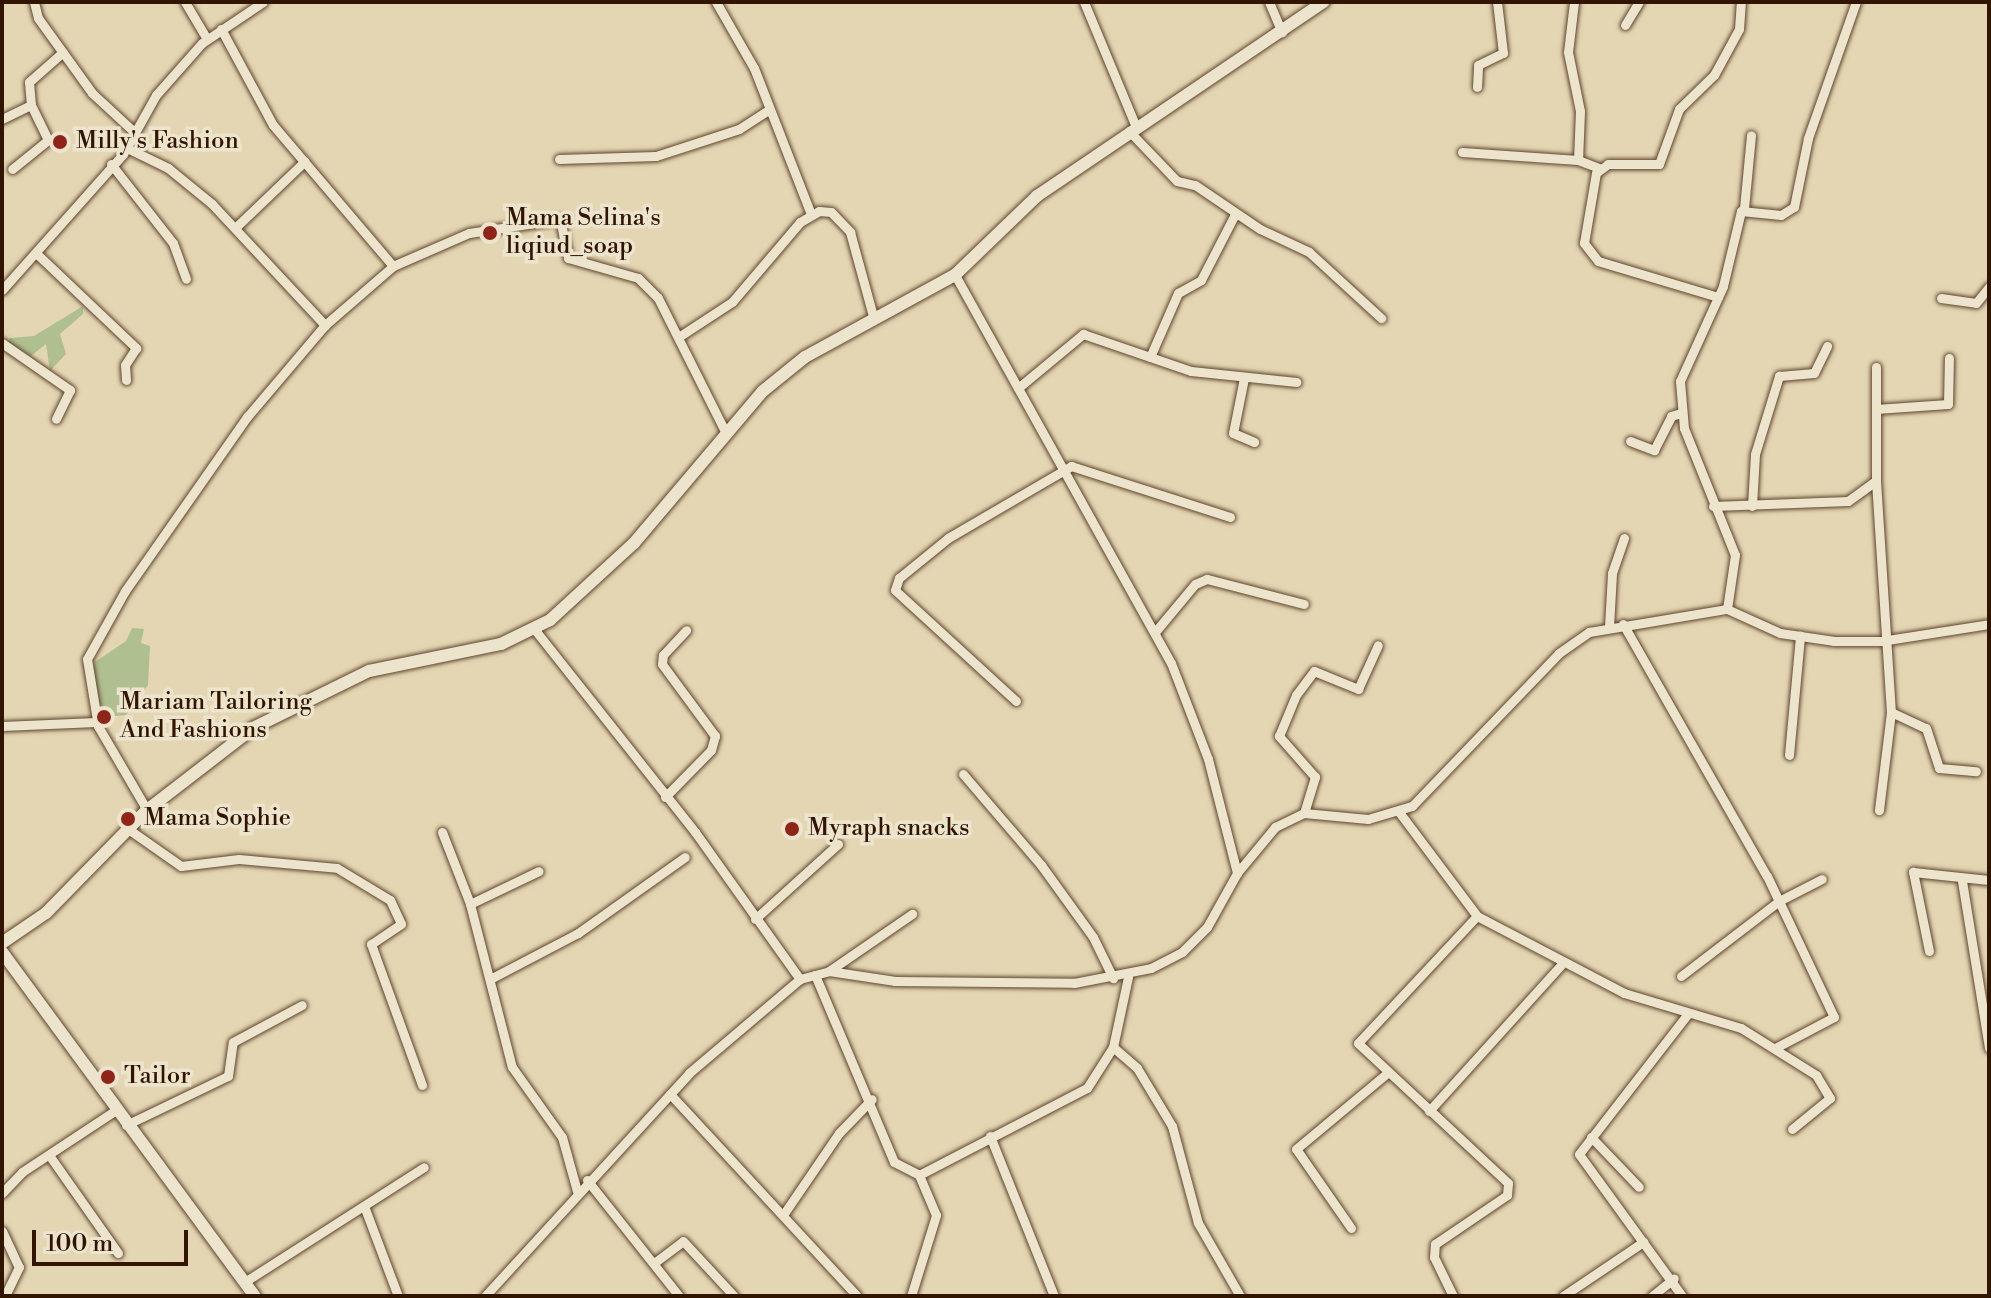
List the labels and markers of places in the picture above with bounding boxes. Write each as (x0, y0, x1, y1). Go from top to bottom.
place label: Milly's Fashion (76, 128, 239, 156)
marker: Milly's Fashion (51, 133, 69, 151)
place label: Mama Selina's liqiud_soap (506, 205, 661, 261)
marker: Mama Selina's liqiud_soap (481, 224, 499, 242)
place label: Mariam Tailoring And Fashions (120, 689, 312, 745)
marker: Mariam Tailoring And Fashions (95, 708, 113, 726)
place label: Mama Sophie (144, 805, 291, 833)
marker: Mama Sophie (119, 810, 137, 828)
place label: Myraph snacks (808, 815, 969, 843)
marker: Myraph snacks (783, 820, 801, 838)
place label: Tailor (124, 1063, 191, 1091)
marker: Tailor (99, 1068, 117, 1086)

